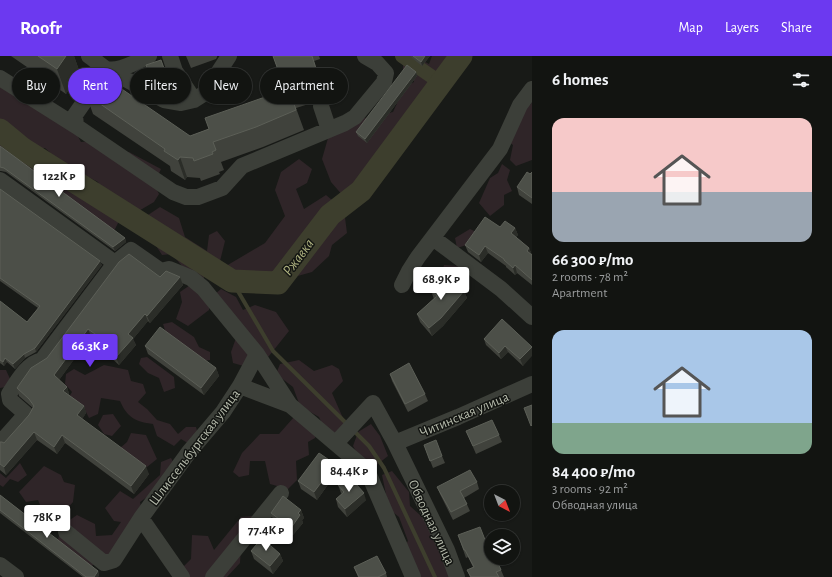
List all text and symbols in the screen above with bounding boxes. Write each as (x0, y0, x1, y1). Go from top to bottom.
text: Roofr (20, 19, 62, 38)
text: Map (678, 21, 703, 35)
text: Layers (725, 21, 759, 35)
text: Share (781, 21, 812, 35)
chip: Buy (12, 68, 60, 104)
chip: Rent (68, 68, 122, 104)
chip: Filters (130, 68, 191, 104)
chip: New (199, 68, 252, 104)
chip: Apartment (260, 68, 348, 104)
icon: filters (790, 69, 812, 91)
text: 6 homes (552, 71, 608, 88)
icon: home (646, 144, 718, 216)
pin: 122K ₽ (26, 164, 92, 198)
text: 122K ₽ (43, 170, 75, 183)
water label: Ржавка (280, 236, 317, 278)
text: 66 300 ₽/mo (552, 251, 634, 268)
pin: 68.9K ₽ (404, 267, 478, 301)
text: 2 rooms · 78 m² (552, 271, 628, 284)
text: 68.9K ₽ (422, 273, 460, 286)
text: Apartment (552, 287, 607, 300)
pin: 66.3K ₽ (53, 334, 127, 368)
text: 66.3K ₽ (72, 340, 108, 353)
icon: home (646, 356, 718, 428)
street label: Шлиссельбургская улица (147, 386, 243, 508)
street label: Читинская улица (418, 390, 512, 440)
pin: 84.4K ₽ (312, 459, 386, 493)
text: 84 400 ₽/mo (552, 463, 635, 480)
text: 84.4K ₽ (330, 465, 368, 478)
street label: Обводная улица (405, 478, 457, 568)
text: 3 rooms · 92 m² (552, 483, 628, 496)
north arrow (484, 485, 520, 521)
map controls (484, 485, 520, 565)
text: Обводная улица (552, 499, 638, 512)
pin: 78K ₽ (19, 505, 75, 539)
text: 78K ₽ (33, 511, 61, 524)
pin: 77.4K ₽ (229, 518, 303, 552)
text: 77.4K ₽ (248, 524, 284, 537)
button: layers (484, 529, 520, 565)

